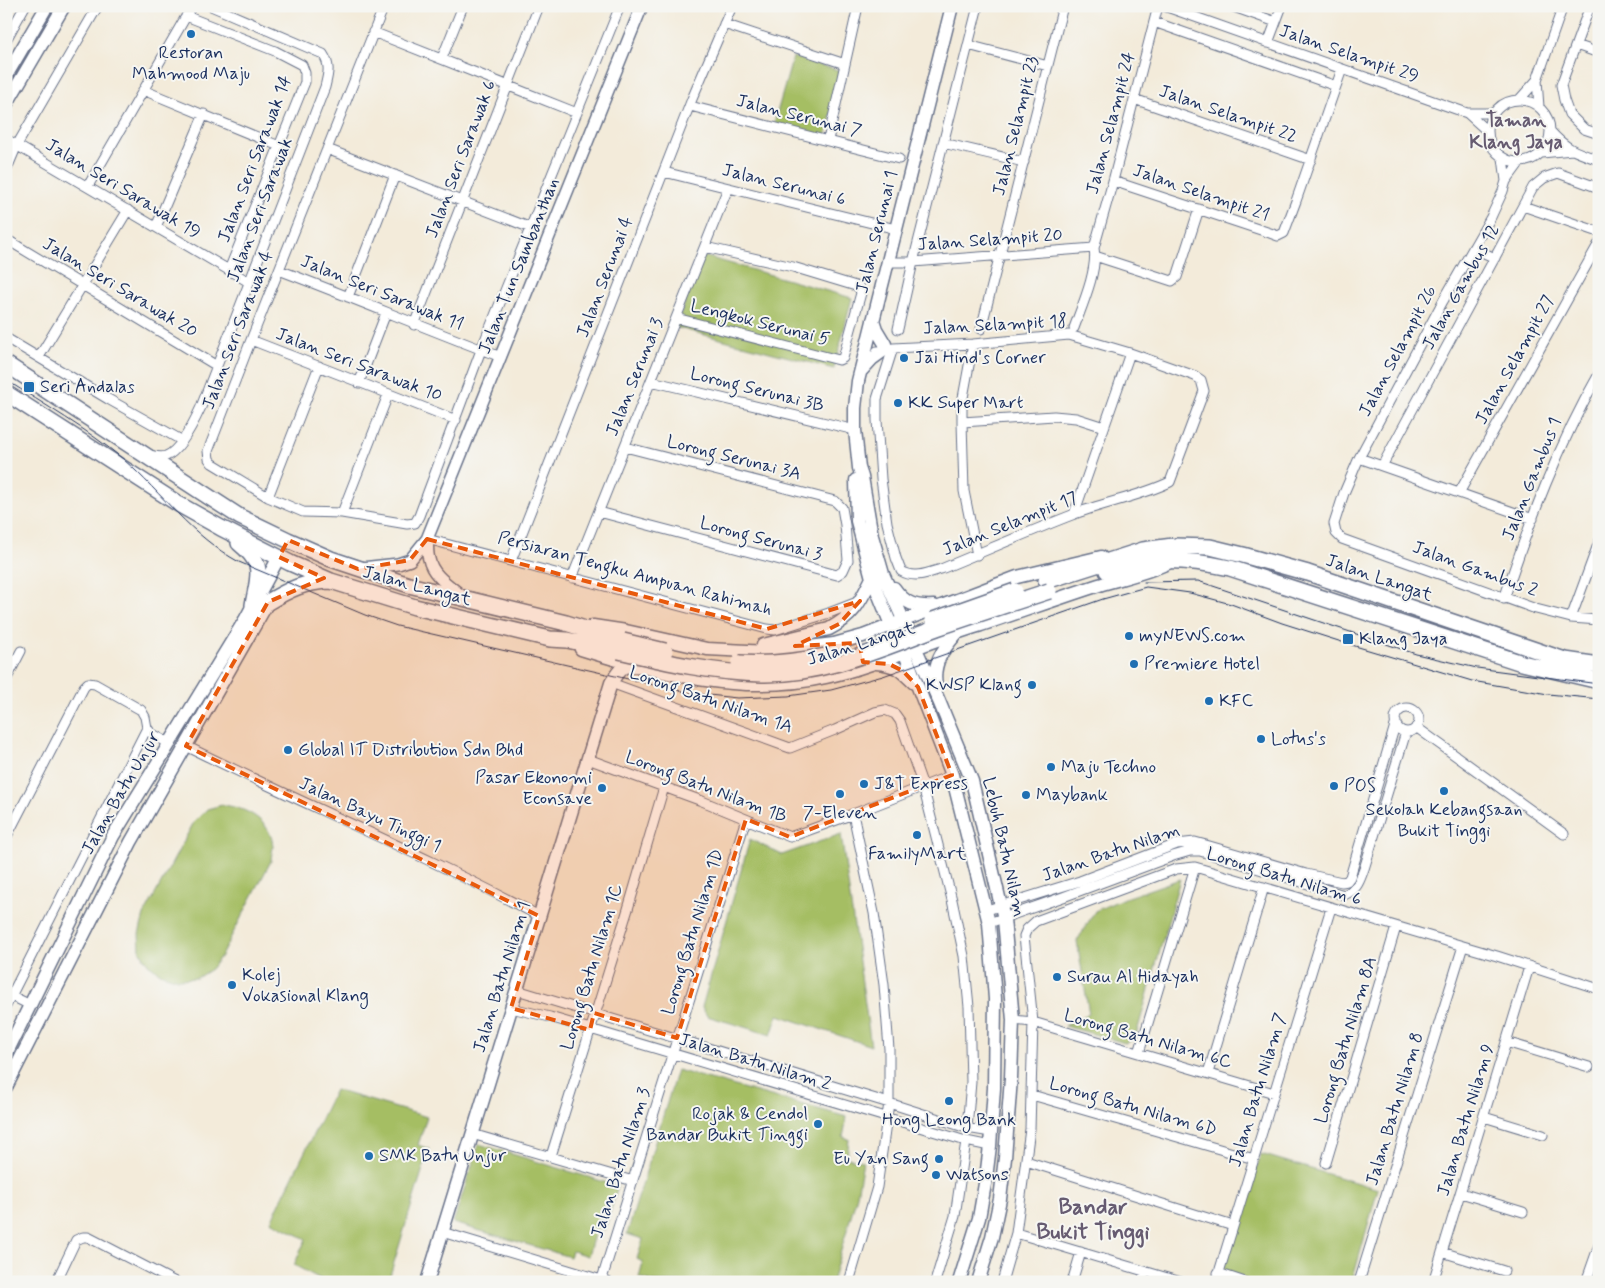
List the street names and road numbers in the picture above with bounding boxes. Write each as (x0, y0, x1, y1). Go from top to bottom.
street label: Jalan Selampit 29 (1276, 19, 1422, 89)
street label: Jalan Selampit 24 (1080, 49, 1142, 197)
street label: Jalan Selampit 23 (987, 53, 1045, 198)
street label: Jalan Seri Sarawak 14 (213, 71, 297, 247)
street label: Jalan Seri Sarawak 6 (420, 77, 502, 241)
street label: Jalan Selampit 22 (1156, 79, 1300, 149)
street label: Jalan Serunai 7 (734, 89, 864, 143)
street label: Jalan Seri Sarawak 19 (41, 133, 205, 245)
street label: Jalan Seri Sarawak (222, 133, 298, 287)
street label: Jalan Serunai 6 (720, 158, 848, 212)
street label: Jalan Selampit 21 (1129, 158, 1273, 228)
street label: Jalan Serunai 1 (850, 168, 904, 296)
street label: Jalan Tun Sambanthan (473, 174, 565, 358)
street label: Jalan Serunai 4 (571, 213, 639, 341)
street label: Jalan Gambus 12 (1417, 220, 1505, 354)
street label: Jalan Selampit 20 (917, 223, 1063, 257)
street label: Jalan Seri Sarawak 20 (38, 232, 202, 344)
street label: Jalan Seri Sarawak 4 (197, 247, 279, 413)
street label: Jalan Seri Sarawak 11 (297, 249, 467, 337)
street label: Jalan Selampit 26 (1353, 281, 1443, 421)
street label: Jalan Selampit 27 (1470, 291, 1560, 429)
street label: Lengkok Serunai 5 (688, 294, 832, 353)
street label: Jalan Selampit 18 (922, 309, 1068, 341)
street label: Jalan Serunai 3 (600, 314, 670, 440)
street label: Jalan Seri Sarawak 10 (272, 322, 446, 408)
street label: Lorong Serunai 3B (687, 362, 826, 420)
street label: Jalan Gambus 1 (1496, 414, 1568, 544)
street label: Lorong Serunai 3A (664, 430, 804, 488)
street label: Jalan Selampit 17 (939, 486, 1081, 562)
street label: Lorong Serunai 3 (697, 511, 825, 569)
street label: Persiaran Tengku Ampuan Rahimah (495, 526, 775, 624)
street label: Jalan Gambus 2 (1409, 535, 1541, 603)
street label: Jalan Langat (1322, 548, 1436, 609)
street label: Jalan Langat (360, 560, 474, 613)
street label: Jalan Langat (804, 616, 919, 673)
street label: Lorong Batu Nilam 1A (625, 661, 796, 741)
street label: Jalan Batu Unjur (76, 727, 166, 859)
street label: Lorong Batu Nilam 1B (621, 745, 790, 831)
street label: Jalan Bayu Tinggi 1 (294, 772, 445, 860)
street label: Lebuh Batu Nilam (976, 775, 1032, 919)
street label: Jalan Batu Nilam (1039, 818, 1183, 888)
street label: Lorong Batu Nilam 6 (1203, 842, 1364, 914)
street label: Lorong Batu Nilam 1D (656, 846, 732, 1018)
street label: Lorong Batu Nilam 1C (555, 881, 631, 1054)
street label: Jalan Batu Nilam 1 (468, 898, 536, 1056)
street label: Lorong Batu Nilam 8A (1309, 953, 1385, 1127)
street label: Lorong Batu Nilam 6C (1061, 1004, 1235, 1076)
street label: Jalan Batu Nilam 7 (1223, 1010, 1293, 1170)
street label: Jalan Batu Nilam 2 (676, 1027, 834, 1097)
street label: Jalan Batu Nilam 8 (1360, 1029, 1430, 1189)
street label: Jalan Batu Nilam 9 (1431, 1041, 1501, 1199)
street label: Lorong Batu Nilam 6D (1046, 1072, 1220, 1144)
street label: Jalan Batu Nilam 3 (585, 1085, 657, 1241)

